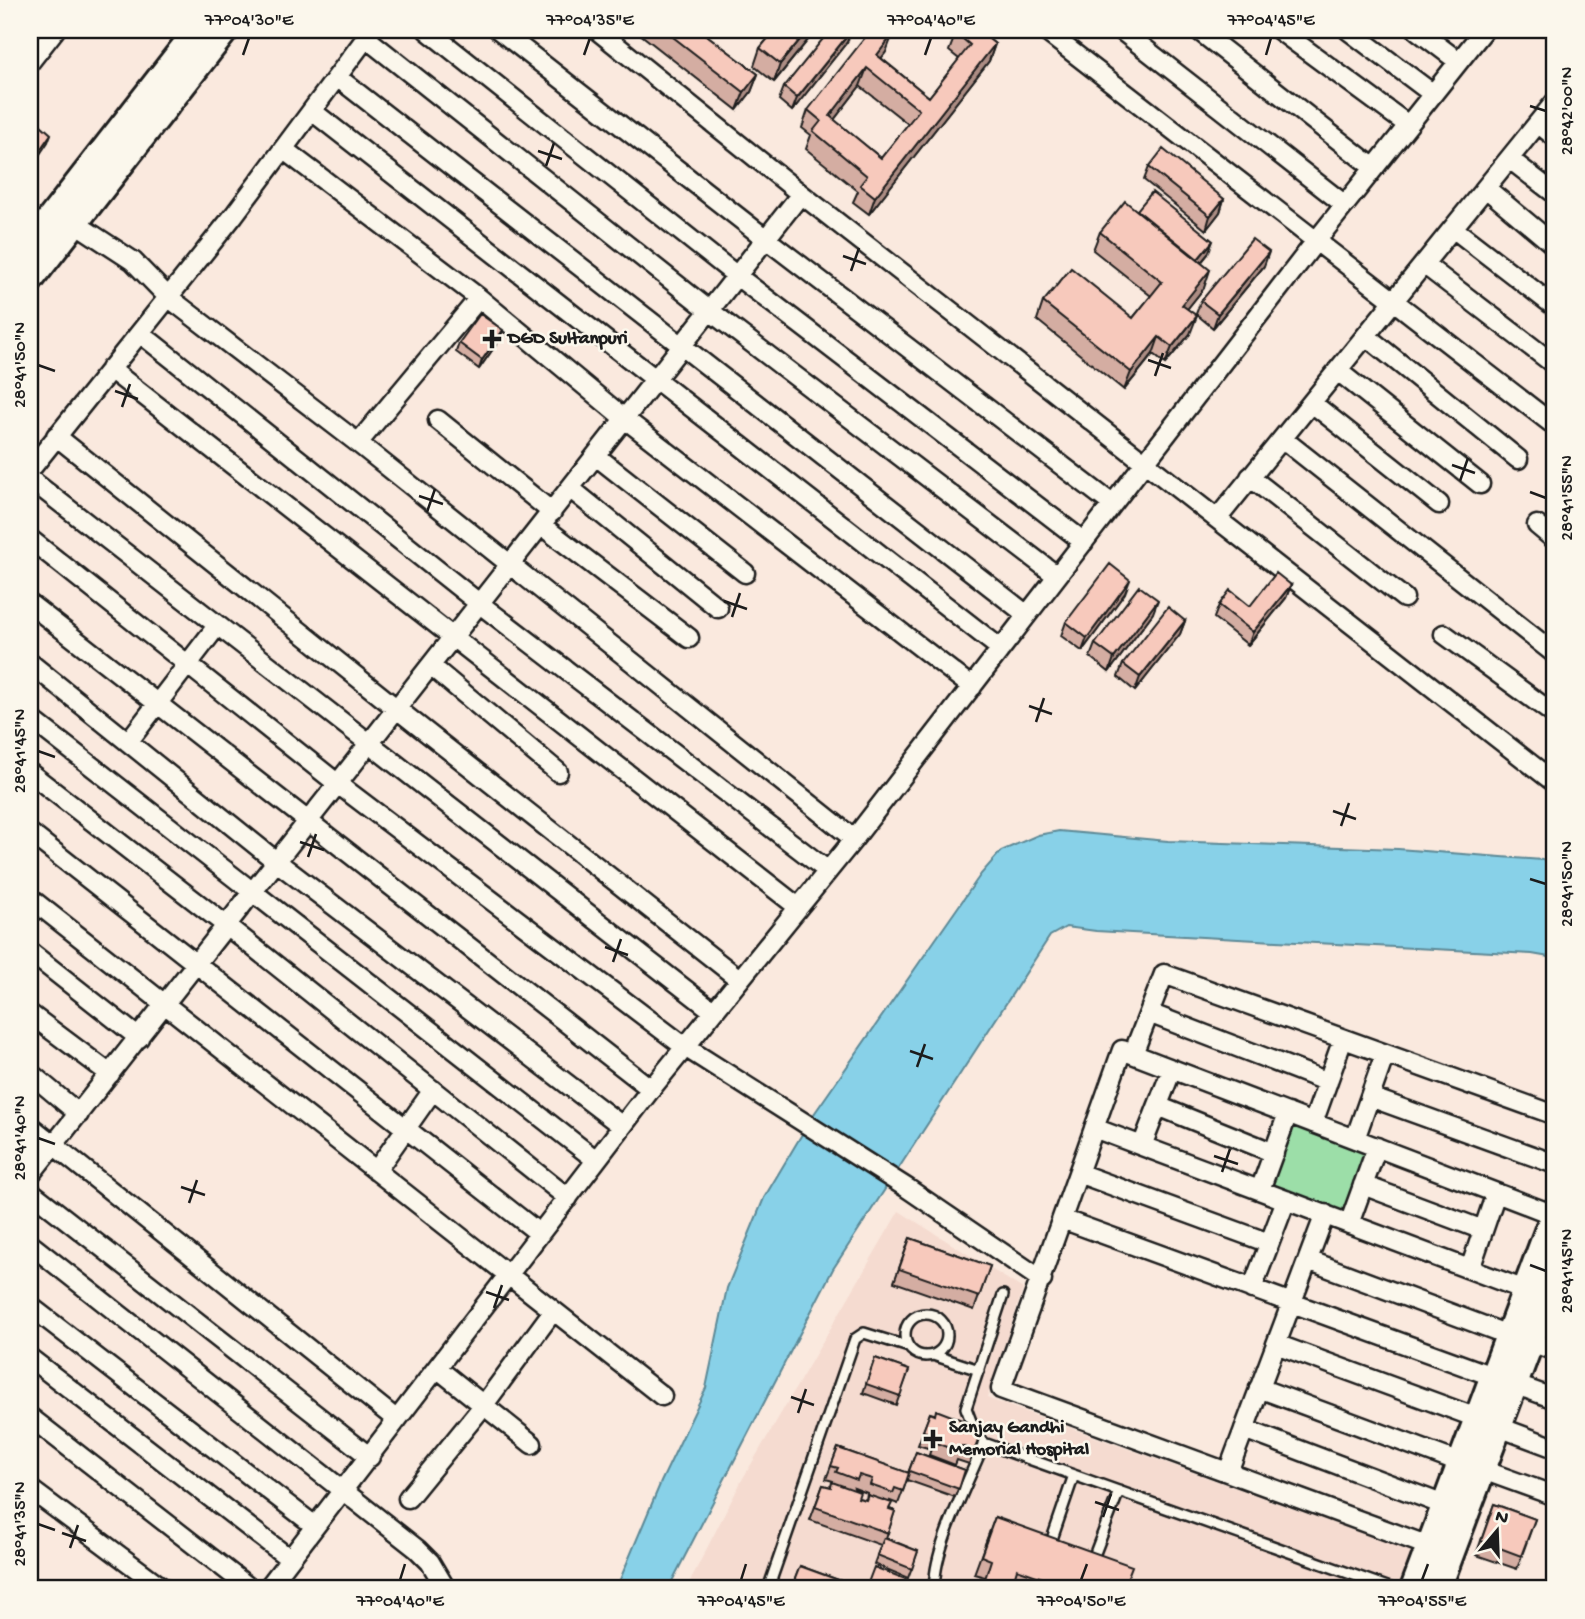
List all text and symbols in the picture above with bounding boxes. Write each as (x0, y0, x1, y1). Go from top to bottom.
text: 77°04'30"E (204, 11, 294, 32)
text: 77°04'35"E (545, 11, 635, 32)
text: 77°04'40"E (886, 11, 976, 32)
text: 77°04'45"E (1227, 11, 1315, 32)
text: 28°42'00"N (1558, 67, 1579, 155)
text: 28°41'50"N (11, 322, 32, 408)
place label: DGD Sultanpuri (506, 328, 628, 351)
marker: DGD Sultanpuri (482, 329, 502, 349)
text: 28°41'55"N (1558, 455, 1579, 541)
text: 28°41'45"N (11, 709, 32, 793)
text: 28°41'50"N (1558, 841, 1579, 927)
text: 28°41'40"N (11, 1095, 32, 1181)
text: 28°41'45"N (1558, 1229, 1579, 1313)
place label: Sanjay Gandhi Memorial Hospital (949, 1417, 1089, 1462)
marker: Sanjay Gandhi Memorial Hospital (923, 1429, 943, 1449)
text: 28°41'35"N (11, 1481, 32, 1567)
north arrow (1462, 1496, 1532, 1566)
text: N (1492, 1505, 1511, 1531)
text: 77°04'40"E (355, 1592, 445, 1613)
text: 77°04'45"E (697, 1592, 785, 1613)
text: 77°04'50"E (1036, 1592, 1126, 1613)
text: 77°04'55"E (1377, 1592, 1467, 1613)

